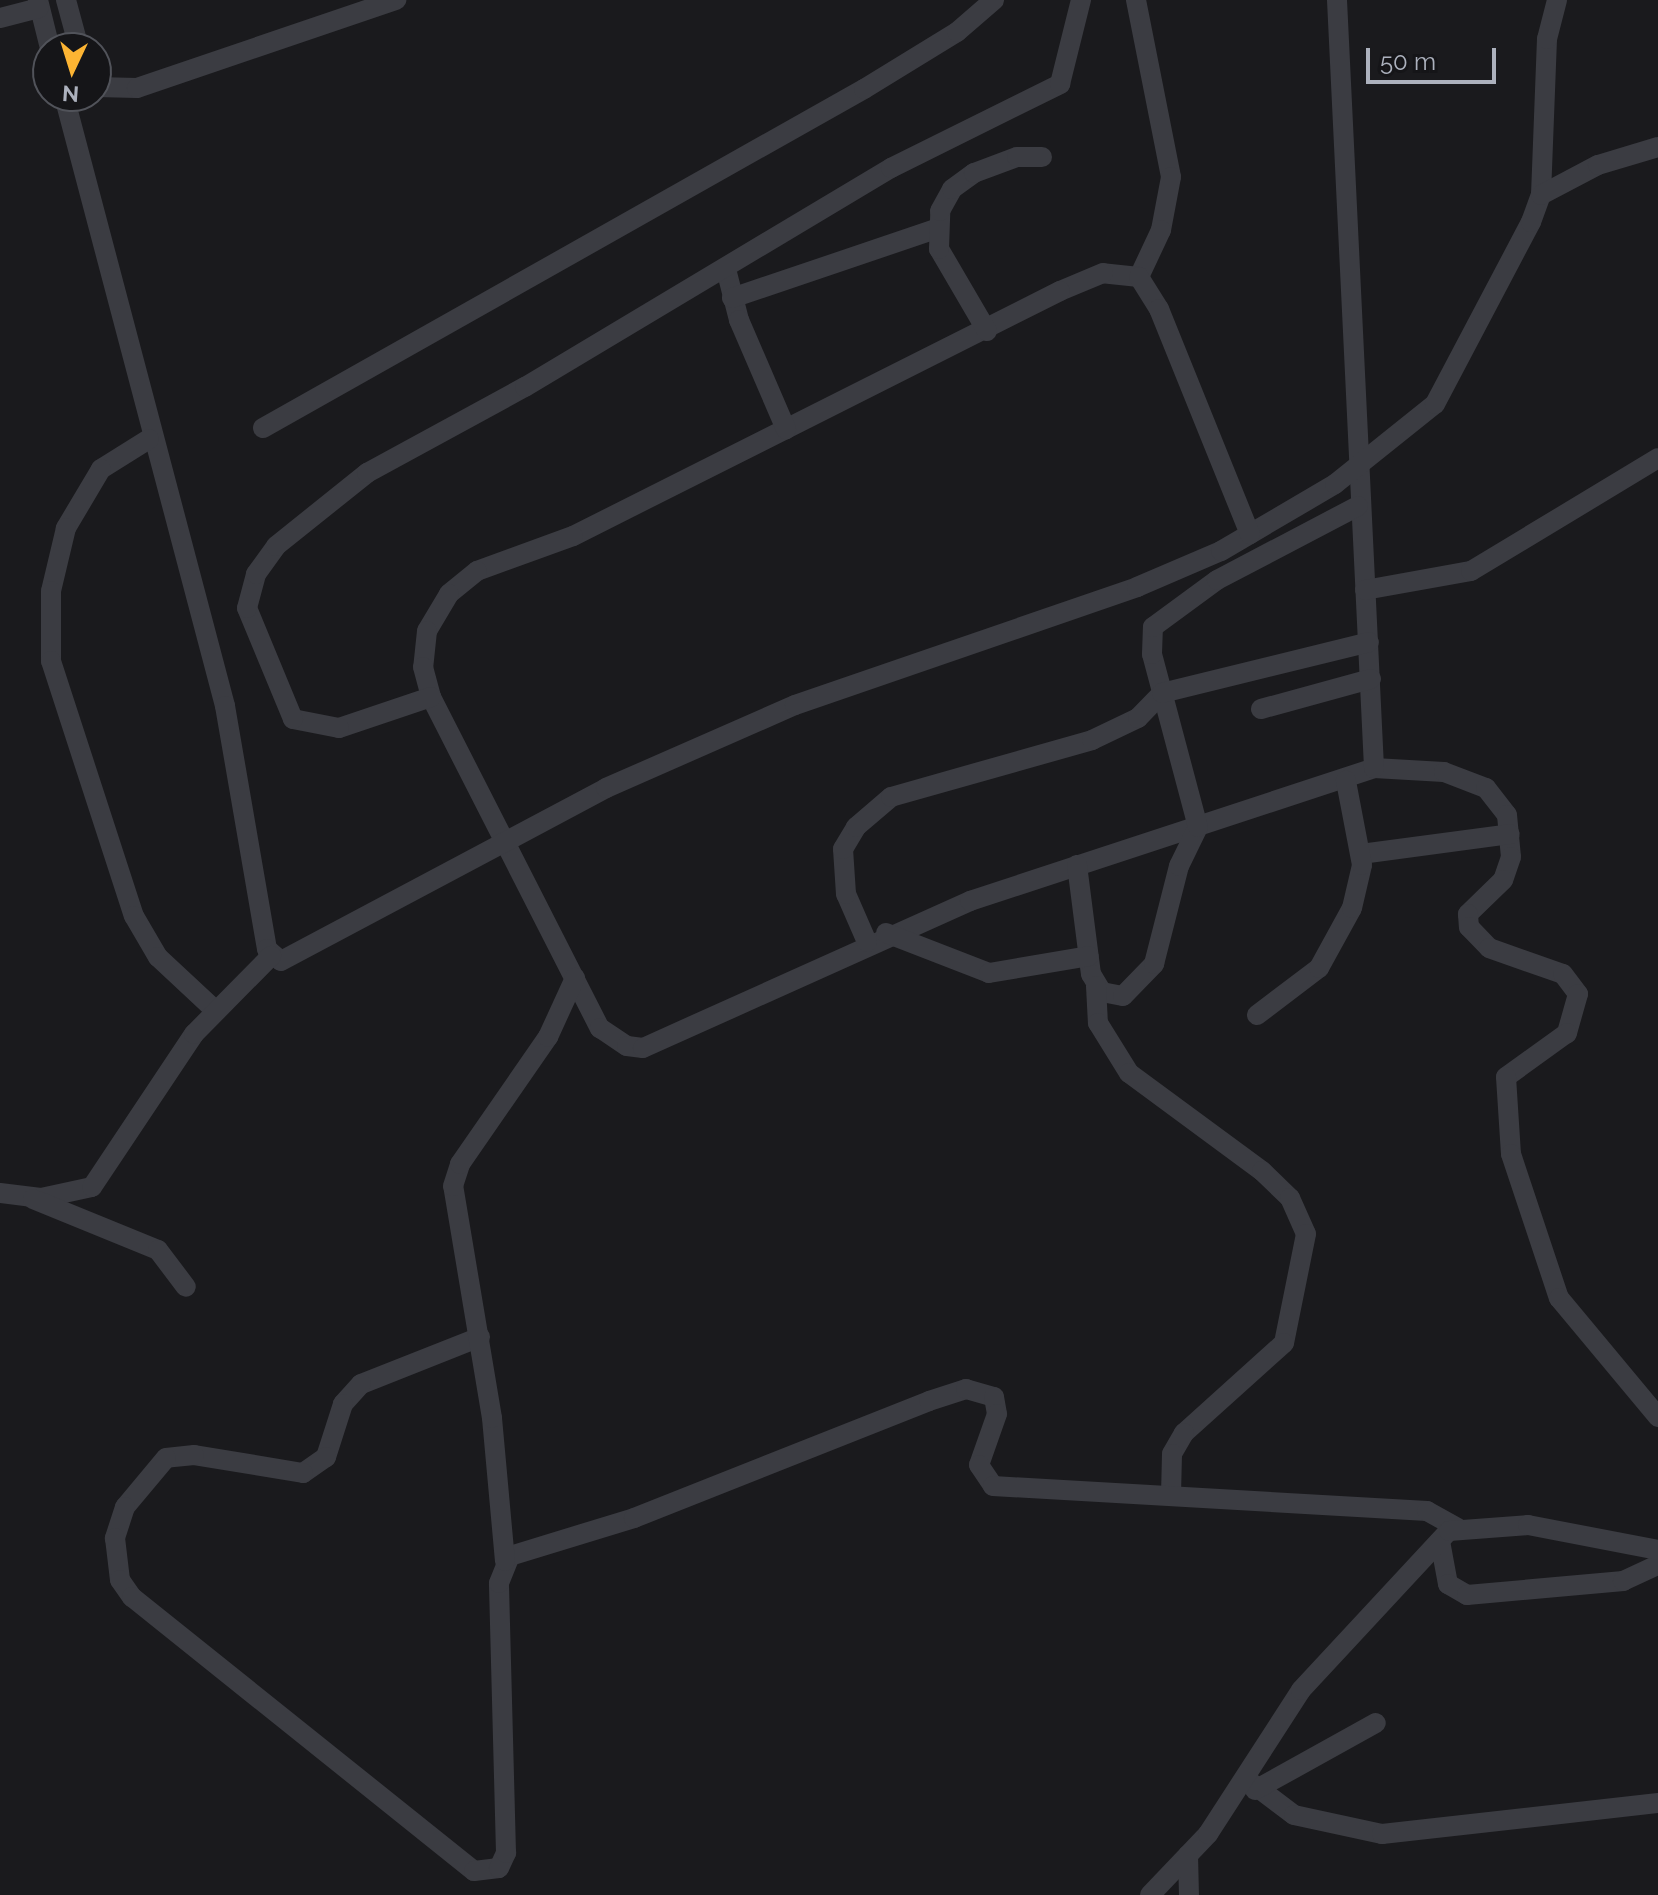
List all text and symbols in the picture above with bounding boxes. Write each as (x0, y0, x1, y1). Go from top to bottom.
north arrow (32, 32, 112, 112)
scale bar (1370, 32, 1500, 82)
text: 50 m (1380, 47, 1436, 76)
text: N (61, 80, 80, 108)

